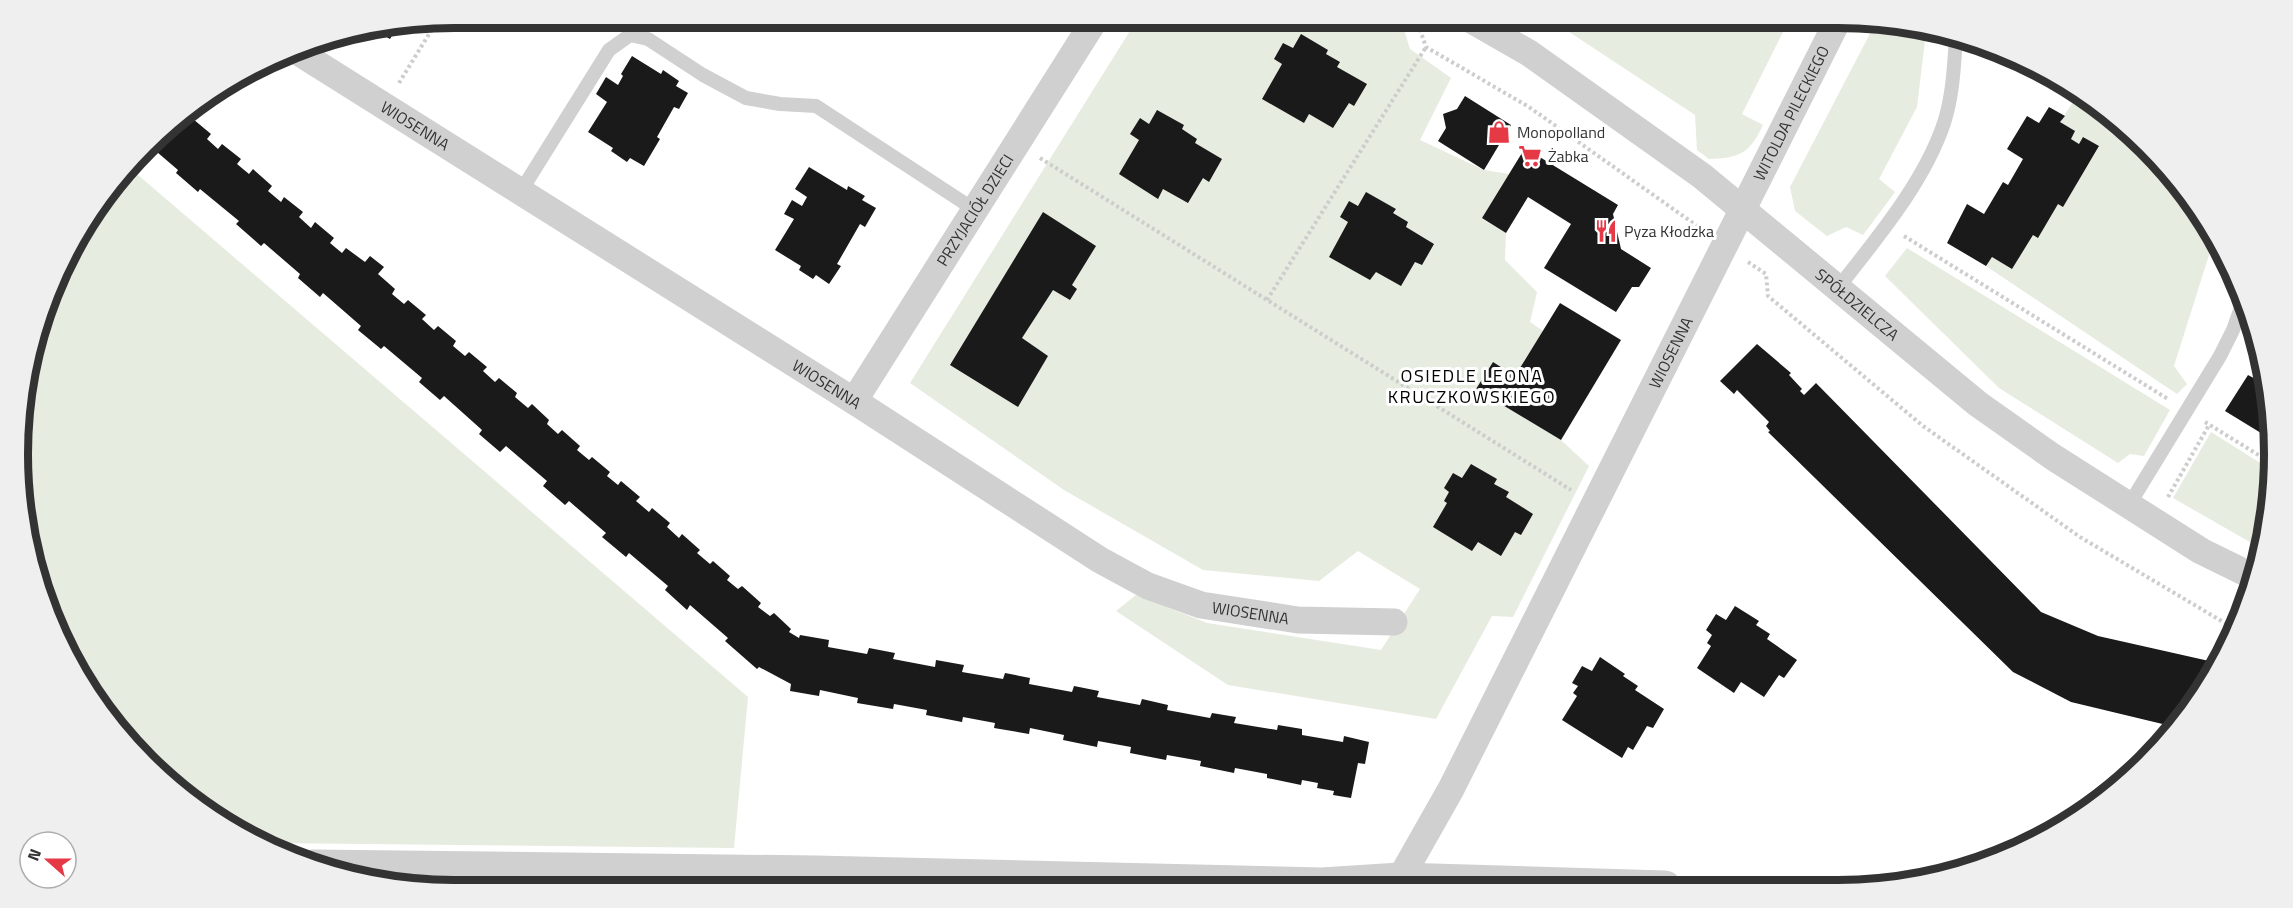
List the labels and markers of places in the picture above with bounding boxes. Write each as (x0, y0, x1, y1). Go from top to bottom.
shop icon: Monopolland (1486, 119, 1512, 145)
place label: Monopolland (1517, 120, 1605, 144)
supermarket icon: Żabka (1517, 143, 1543, 169)
place label: Żabka (1548, 144, 1589, 168)
restaurant icon: Pyza Kłodzka (1593, 218, 1619, 244)
place label: Pyza Kłodzka (1624, 219, 1714, 243)

